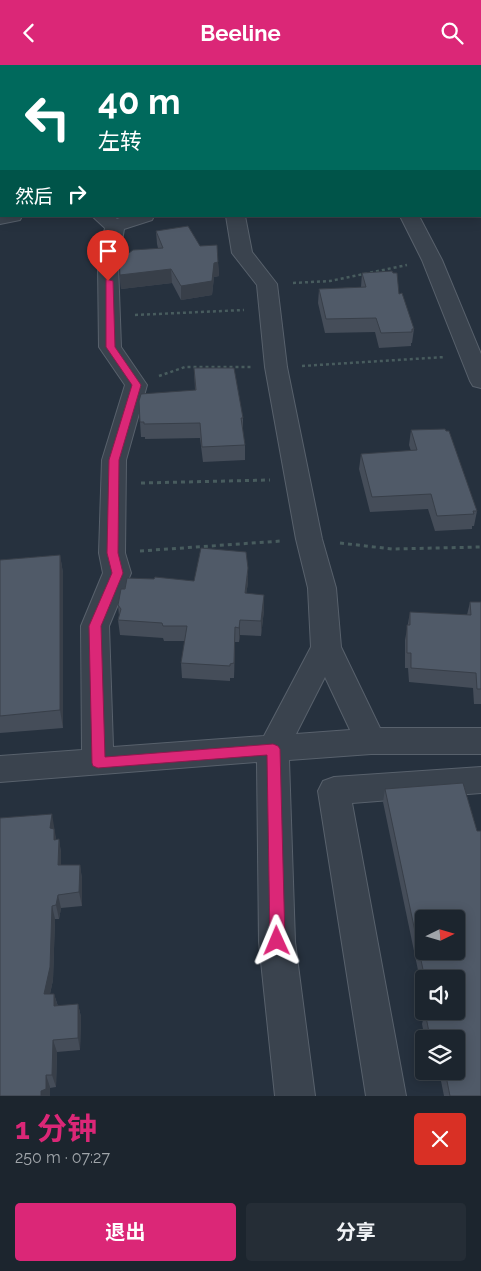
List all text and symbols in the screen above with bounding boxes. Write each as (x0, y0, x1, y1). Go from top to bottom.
icon: back (15, 19, 43, 47)
icon: search (438, 19, 466, 47)
text: Beeline (200, 20, 281, 46)
text: 40 m (98, 81, 180, 122)
icon: left (15, 85, 80, 150)
text: 左转 (98, 128, 142, 154)
icon: right (63, 180, 91, 208)
text: 然后 (15, 185, 53, 207)
pin (87, 230, 129, 281)
icon: arrive (94, 237, 122, 265)
north arrow (415, 910, 465, 960)
map controls (415, 910, 465, 1080)
position arrow (250, 914, 302, 966)
button: sound (415, 970, 465, 1020)
button: layers (415, 1030, 465, 1080)
text: 1 分钟 (15, 1111, 97, 1146)
button: close (414, 1113, 466, 1165)
text: 250 m · 07:27 (15, 1148, 110, 1167)
button: 退出 (15, 1203, 236, 1261)
button: 分享 (246, 1203, 466, 1261)

